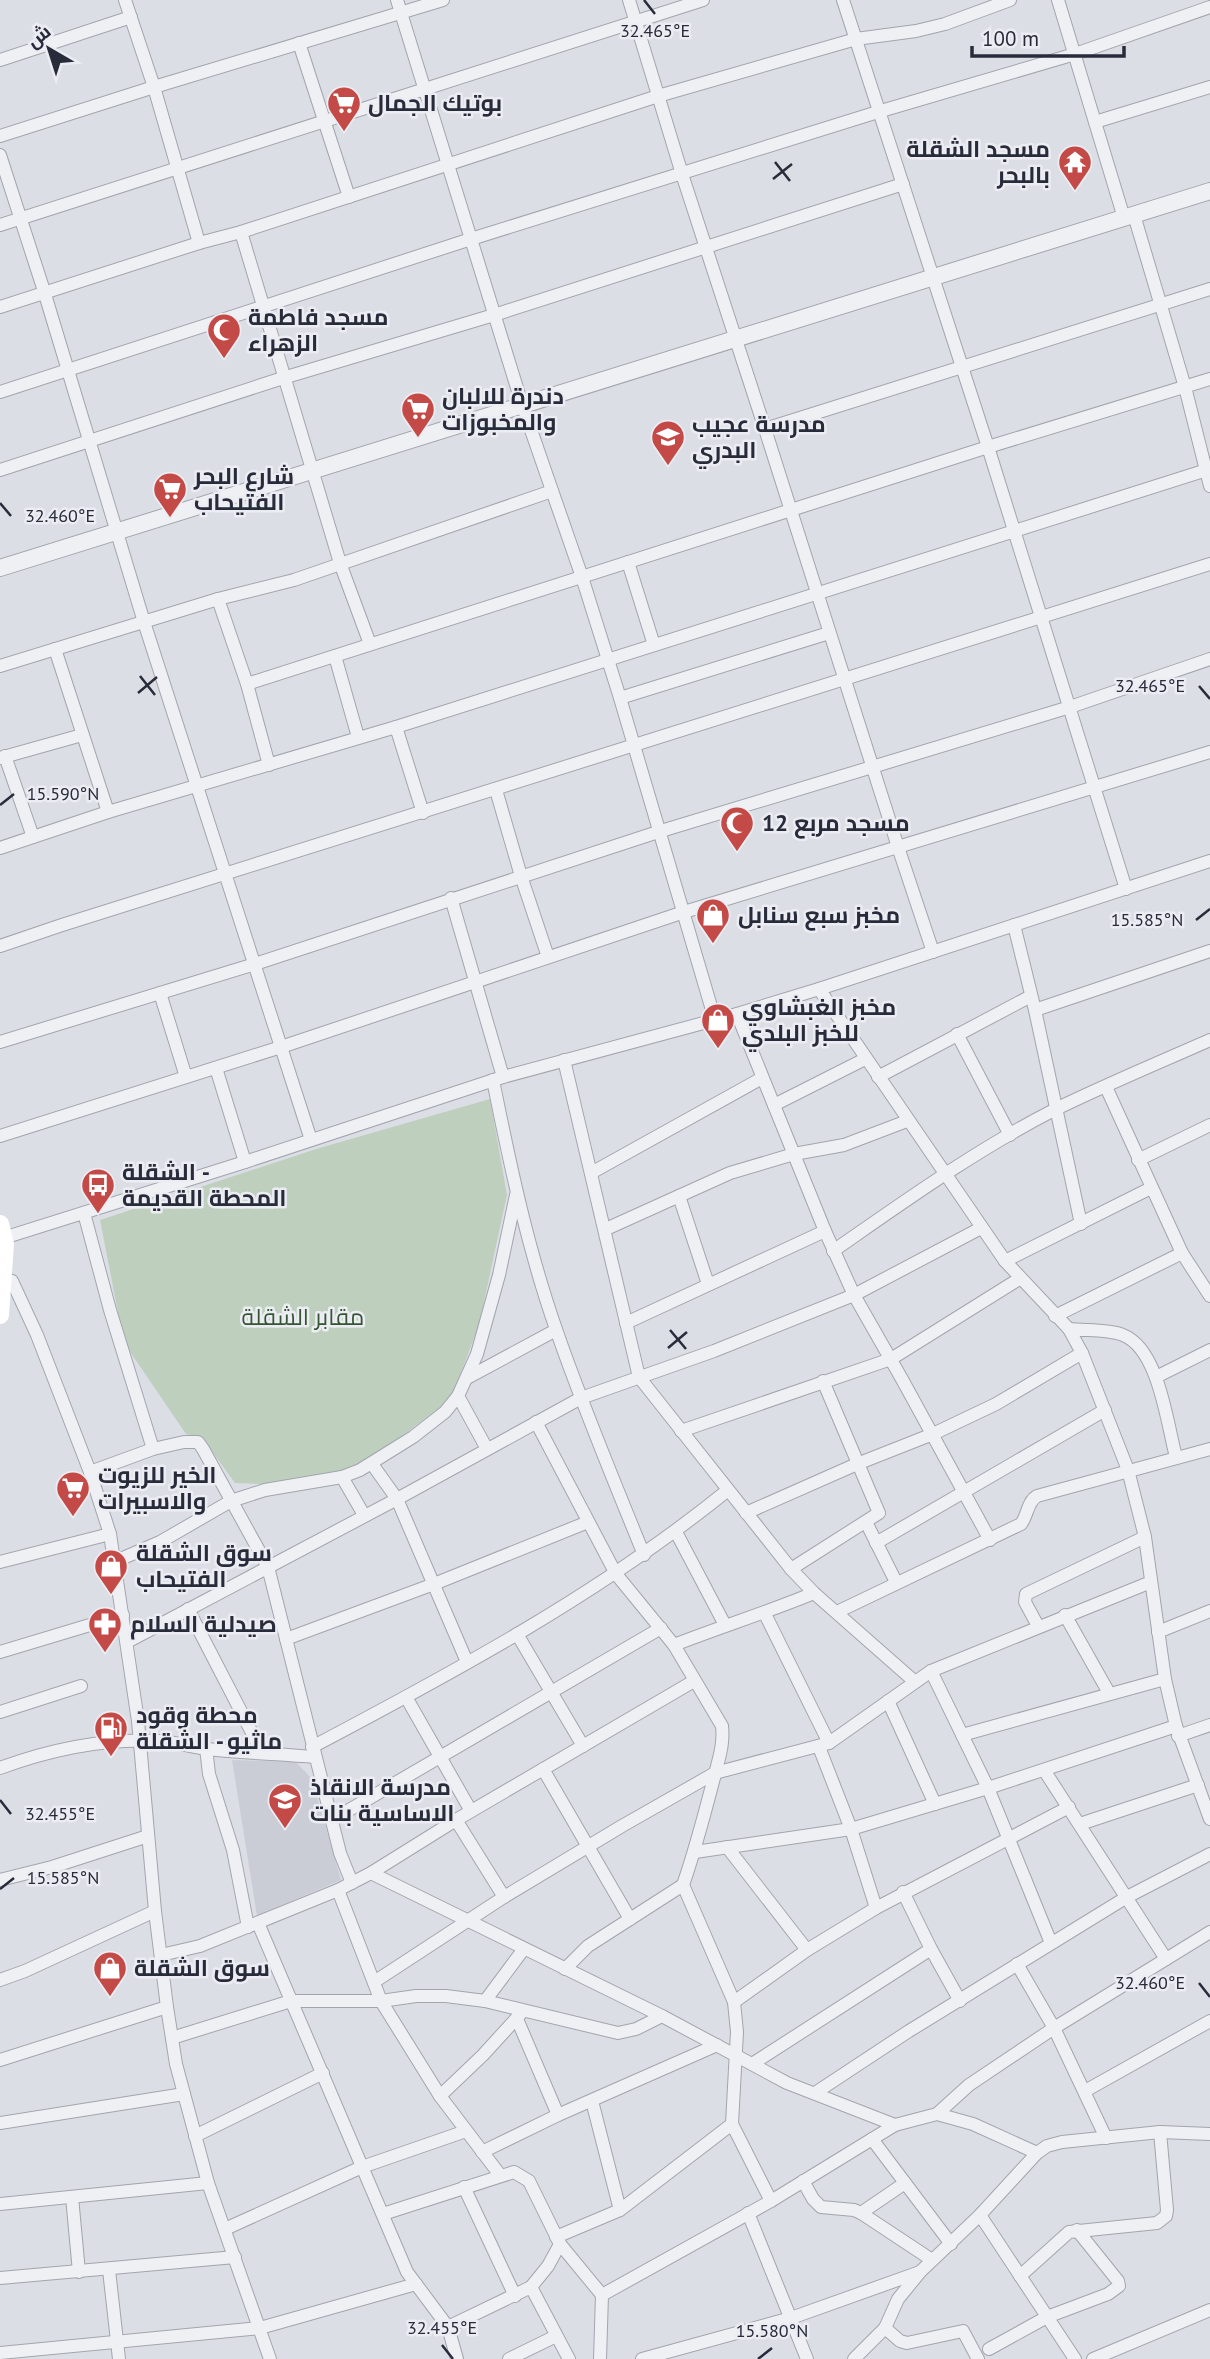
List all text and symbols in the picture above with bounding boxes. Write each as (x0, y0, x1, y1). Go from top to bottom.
north arrow (14, 14, 84, 84)
scale bar (972, 14, 1124, 58)
text: ش (21, 19, 55, 53)
text: 32.465°E (620, 19, 690, 42)
text: 100 m (982, 25, 1039, 52)
supermarket icon: بوتيك الجمال (325, 84, 363, 133)
place label: بوتيك الجمال (368, 88, 502, 117)
place label: مسجد الشقلة بالبحر (906, 134, 1050, 189)
temple icon: مسجد الشقلة بالبحر (1056, 143, 1094, 192)
place label: مسجد فاطمة الزهراء (248, 302, 388, 357)
mosque icon: مسجد فاطمة الزهراء (205, 311, 243, 360)
place label: دندرة للالبان والمخبوزات (442, 381, 564, 436)
supermarket icon: دندرة للالبان والمخبوزات (399, 390, 437, 439)
place label: مدرسة عجيب البدري (692, 409, 826, 469)
school or university icon: مدرسة عجيب البدري (649, 418, 687, 467)
place label: شارع البحر الفتيحاب (193, 461, 294, 516)
supermarket icon: شارع البحر الفتيحاب (151, 470, 189, 519)
text: 32.460°E (25, 504, 95, 527)
text: 32.465°E (1115, 674, 1185, 697)
text: 15.590°N (27, 782, 99, 805)
mosque icon: مسجد مربع 12 (718, 804, 756, 853)
place label: مسجد مربع 12 (762, 808, 910, 839)
shop icon: مخبز سبع سنابل (694, 896, 732, 945)
place label: مخبز سبع سنابل (738, 900, 900, 931)
text: 15.585°N (1111, 908, 1183, 931)
place label: مخبز الغبشاوي للخبز البلدي (742, 992, 896, 1052)
shop icon: مخبز الغبشاوي للخبز البلدي (699, 1001, 737, 1050)
place label: الشقلة - المحطة القديمة (122, 1157, 287, 1212)
bus stop icon: الشقلة - المحطة القديمة (79, 1166, 117, 1215)
park label: مقابر الشقلة (242, 1302, 364, 1331)
place label: الخير للزيوت والاسبيرات (98, 1460, 216, 1515)
supermarket icon: الخير للزيوت والاسبيرات (54, 1469, 92, 1518)
place label: سوق الشقلة الفتيحاب (136, 1538, 272, 1593)
shop icon: سوق الشقلة الفتيحاب (92, 1547, 130, 1596)
pharmacy icon: صيدلية السلام (86, 1605, 124, 1654)
place label: صيدلية السلام (130, 1609, 277, 1640)
place label: محطة وقود ماثيو - الشقلة (136, 1700, 282, 1755)
fuel station icon: محطة وقود ماثيو - الشقلة (92, 1709, 130, 1758)
place label: مدرسة الانقاذ الاساسية بنات (310, 1772, 454, 1827)
school or university icon: مدرسة الانقاذ الاساسية بنات (266, 1781, 304, 1830)
text: 32.455°E (25, 1802, 95, 1825)
text: 15.585°N (27, 1866, 99, 1889)
shop icon: سوق الشقلة (91, 1949, 129, 1998)
place label: سوق الشقلة (134, 1953, 270, 1982)
text: 32.460°E (1115, 1971, 1185, 1994)
text: 32.455°E (407, 2316, 477, 2339)
text: 15.580°N (736, 2319, 808, 2342)

